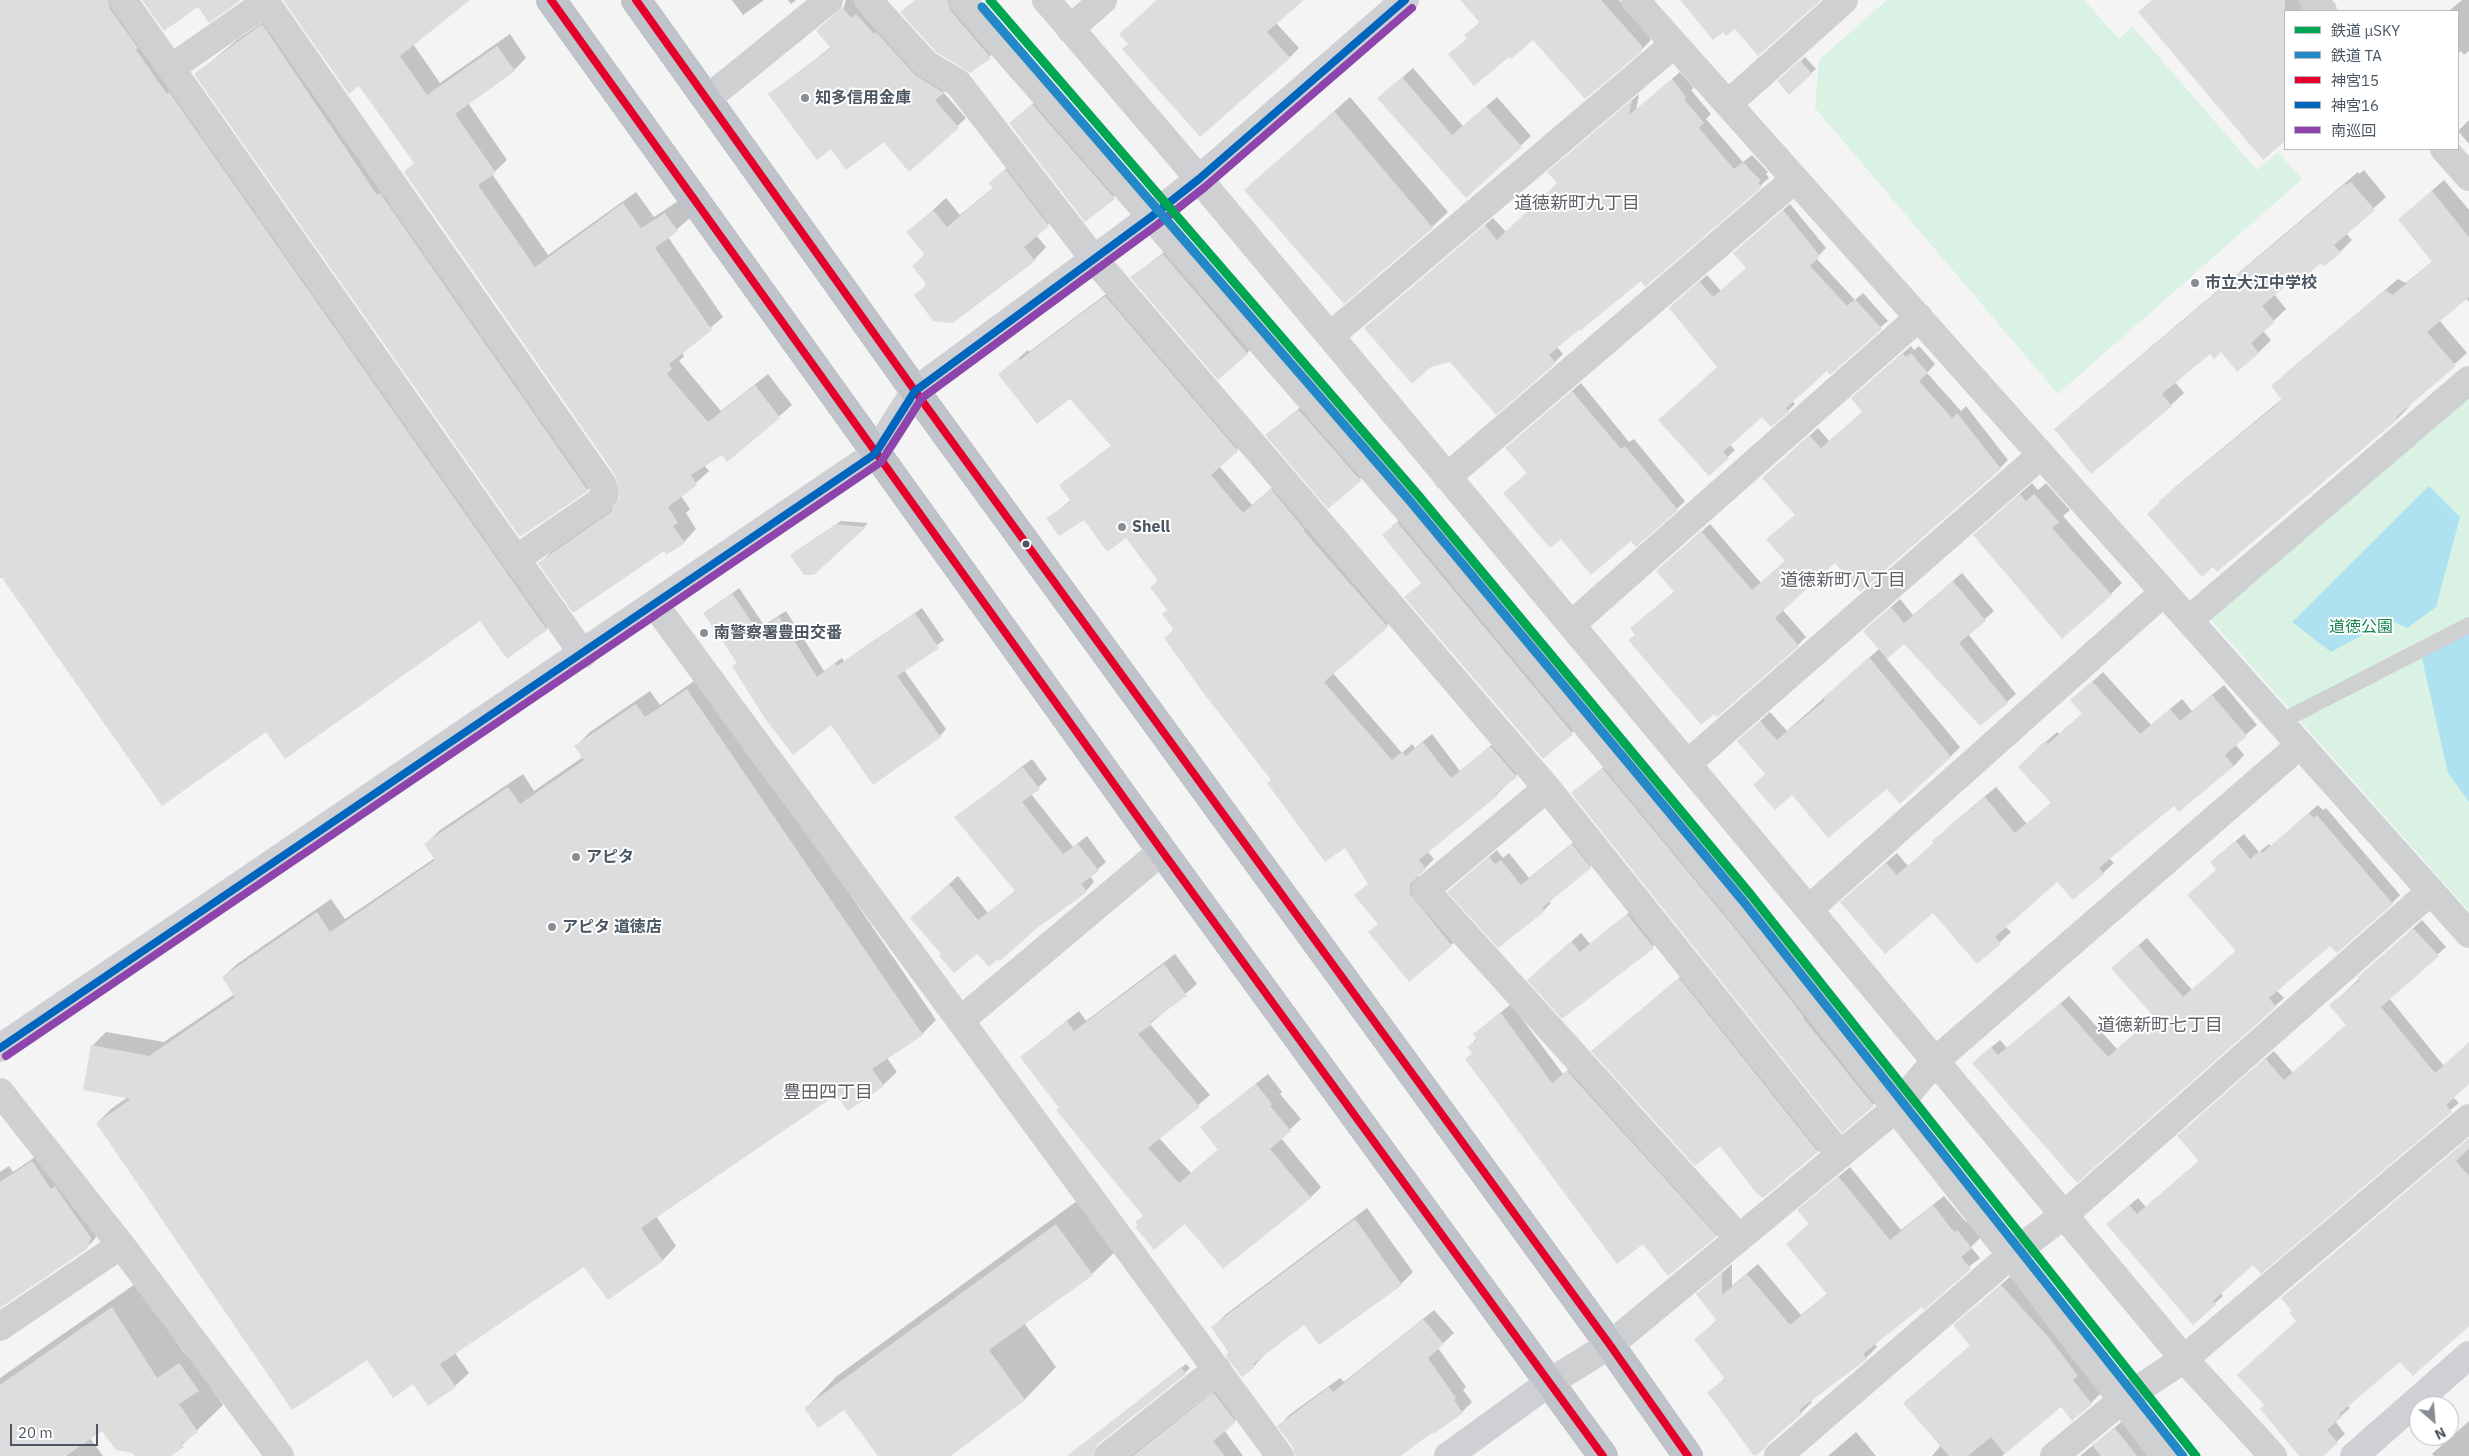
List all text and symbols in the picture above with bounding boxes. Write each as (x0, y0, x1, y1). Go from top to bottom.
legend (2284, 10, 2459, 150)
text: 鉄道 μSKY (2331, 21, 2400, 40)
text: 鉄道 TA (2331, 46, 2382, 65)
text: 神宮15 (2331, 71, 2379, 90)
place label: 知多信用金庫 (815, 88, 911, 108)
marker: 知多信用金庫 (799, 92, 811, 104)
text: 神宮16 (2331, 96, 2379, 115)
text: 南巡回 (2331, 121, 2376, 140)
district label: 道徳新町九丁目 (1514, 193, 1640, 215)
place label: 市立大江中学校 (2205, 273, 2317, 293)
marker: 市立大江中学校 (2189, 277, 2201, 289)
place label: Shell (1132, 517, 1170, 537)
marker: Shell (1116, 521, 1128, 533)
unlabelled marker (1021, 539, 1031, 549)
district label: 道徳新町八丁目 (1780, 570, 1906, 592)
park label: 道徳公園 (2329, 617, 2393, 637)
place label: 南警察署豊田交番 (714, 623, 842, 643)
marker: 南警察署豊田交番 (698, 627, 710, 639)
place label: アピタ (586, 847, 634, 867)
marker: アピタ (570, 851, 582, 863)
place label: アピタ 道徳店 (562, 917, 662, 937)
marker: アピタ 道徳店 (546, 921, 558, 933)
district label: 道徳新町七丁目 (2097, 1015, 2223, 1037)
district label: 豊田四丁目 (783, 1082, 873, 1104)
north arrow (2409, 1396, 2459, 1446)
scale bar (12, 1414, 100, 1446)
text: 20 m (18, 1423, 53, 1442)
text: N (2432, 1423, 2449, 1444)

